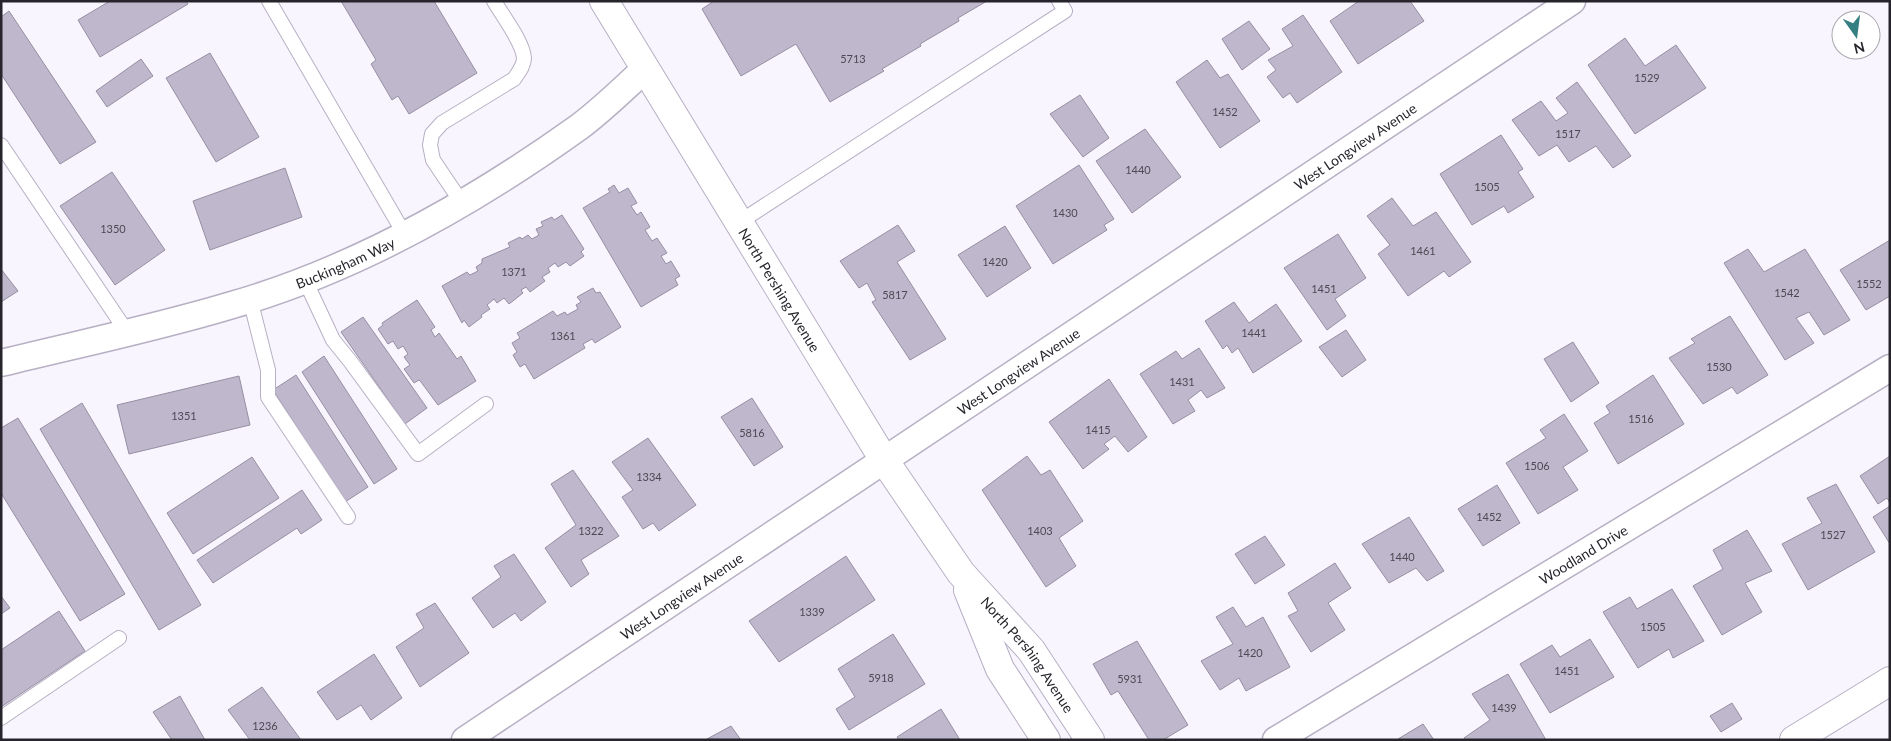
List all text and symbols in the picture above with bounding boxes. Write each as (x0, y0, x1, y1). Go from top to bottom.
north arrow (1831, 10, 1881, 60)
text: N (1852, 39, 1867, 58)
house number: 5713 (840, 52, 866, 65)
house number: 1529 (1634, 71, 1660, 84)
street label: West Longview Avenue (1290, 99, 1419, 193)
house number: 1452 (1212, 105, 1238, 118)
house number: 1517 (1555, 127, 1581, 140)
house number: 1440 (1125, 163, 1151, 176)
house number: 1505 (1474, 180, 1500, 193)
house number: 1430 (1052, 206, 1078, 219)
house number: 1350 (100, 222, 126, 235)
street label: North Pershing Avenue (736, 224, 824, 355)
street label: Buckingham Way (293, 233, 398, 292)
house number: 1461 (1410, 244, 1436, 257)
house number: 1420 (982, 255, 1008, 268)
house number: 1371 (501, 265, 527, 278)
house number: 1552 (1856, 277, 1882, 290)
house number: 1451 (1311, 282, 1337, 295)
house number: 1542 (1774, 286, 1800, 299)
house number: 5817 (882, 288, 908, 301)
street label: West Longview Avenue (954, 324, 1083, 418)
house number: 1441 (1241, 326, 1267, 339)
house number: 1361 (550, 329, 576, 342)
house number: 1530 (1706, 360, 1732, 373)
house number: 1431 (1169, 375, 1195, 388)
house number: 1351 (171, 409, 197, 422)
house number: 1516 (1628, 412, 1654, 425)
house number: 1415 (1085, 423, 1111, 436)
house number: 5816 (739, 426, 765, 439)
house number: 1506 (1524, 459, 1550, 472)
house number: 1334 (636, 470, 662, 483)
house number: 1452 (1476, 510, 1502, 523)
street label: Woodland Drive (1536, 521, 1630, 587)
house number: 1322 (578, 524, 604, 537)
house number: 1403 (1027, 524, 1053, 537)
house number: 1527 (1820, 528, 1846, 541)
street label: West Longview Avenue (617, 549, 746, 643)
house number: 1440 (1389, 550, 1415, 563)
street label: North Pershing Avenue (978, 593, 1078, 715)
house number: 1339 (799, 605, 825, 618)
house number: 1505 (1640, 620, 1666, 633)
house number: 1420 (1237, 646, 1263, 659)
house number: 1451 (1554, 664, 1580, 677)
house number: 5918 (868, 671, 894, 684)
house number: 5931 (1117, 672, 1143, 685)
house number: 1439 (1491, 701, 1517, 714)
house number: 1236 (252, 719, 278, 732)

